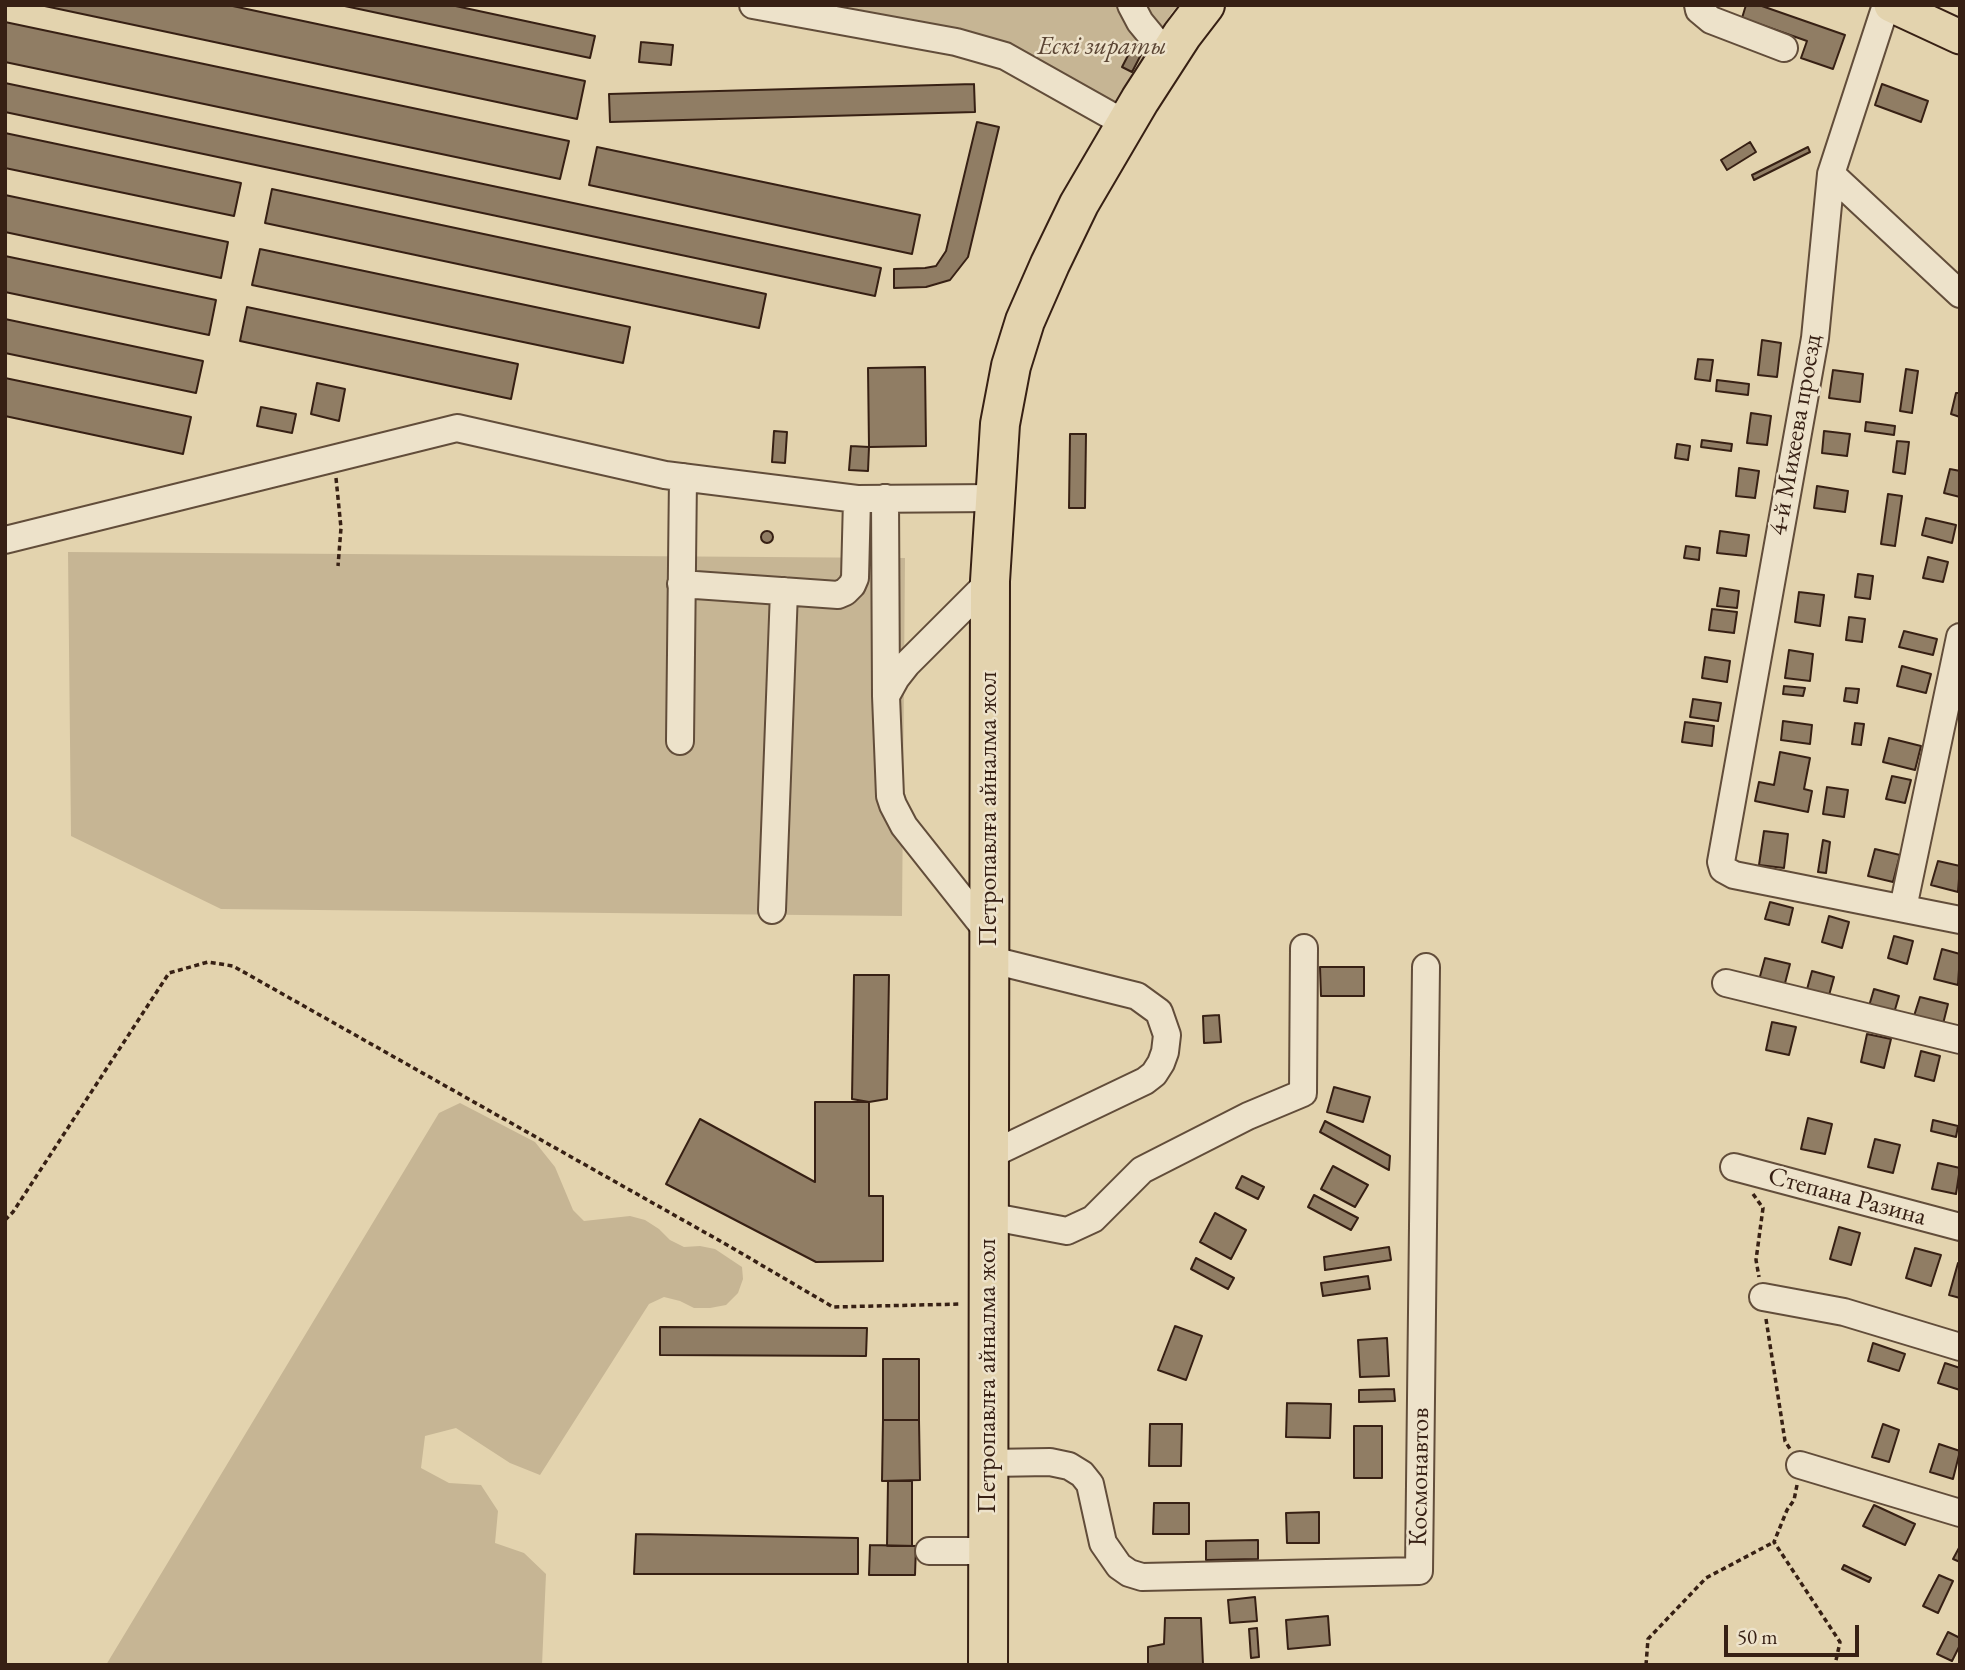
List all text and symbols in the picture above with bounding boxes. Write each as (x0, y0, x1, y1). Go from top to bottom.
park label: Ескі зираты (1037, 31, 1167, 63)
street label: 4-й Михеева проезд (1763, 332, 1829, 538)
street label: Петропавлға айналма жол (973, 672, 1005, 946)
street label: Степана Разина (1764, 1161, 1930, 1233)
street label: Петропавлға айналма жол (972, 1239, 1004, 1513)
street label: Космонавтов (1403, 1407, 1437, 1547)
scale bar (1727, 1610, 1862, 1654)
text: 50 m (1737, 1623, 1778, 1650)

